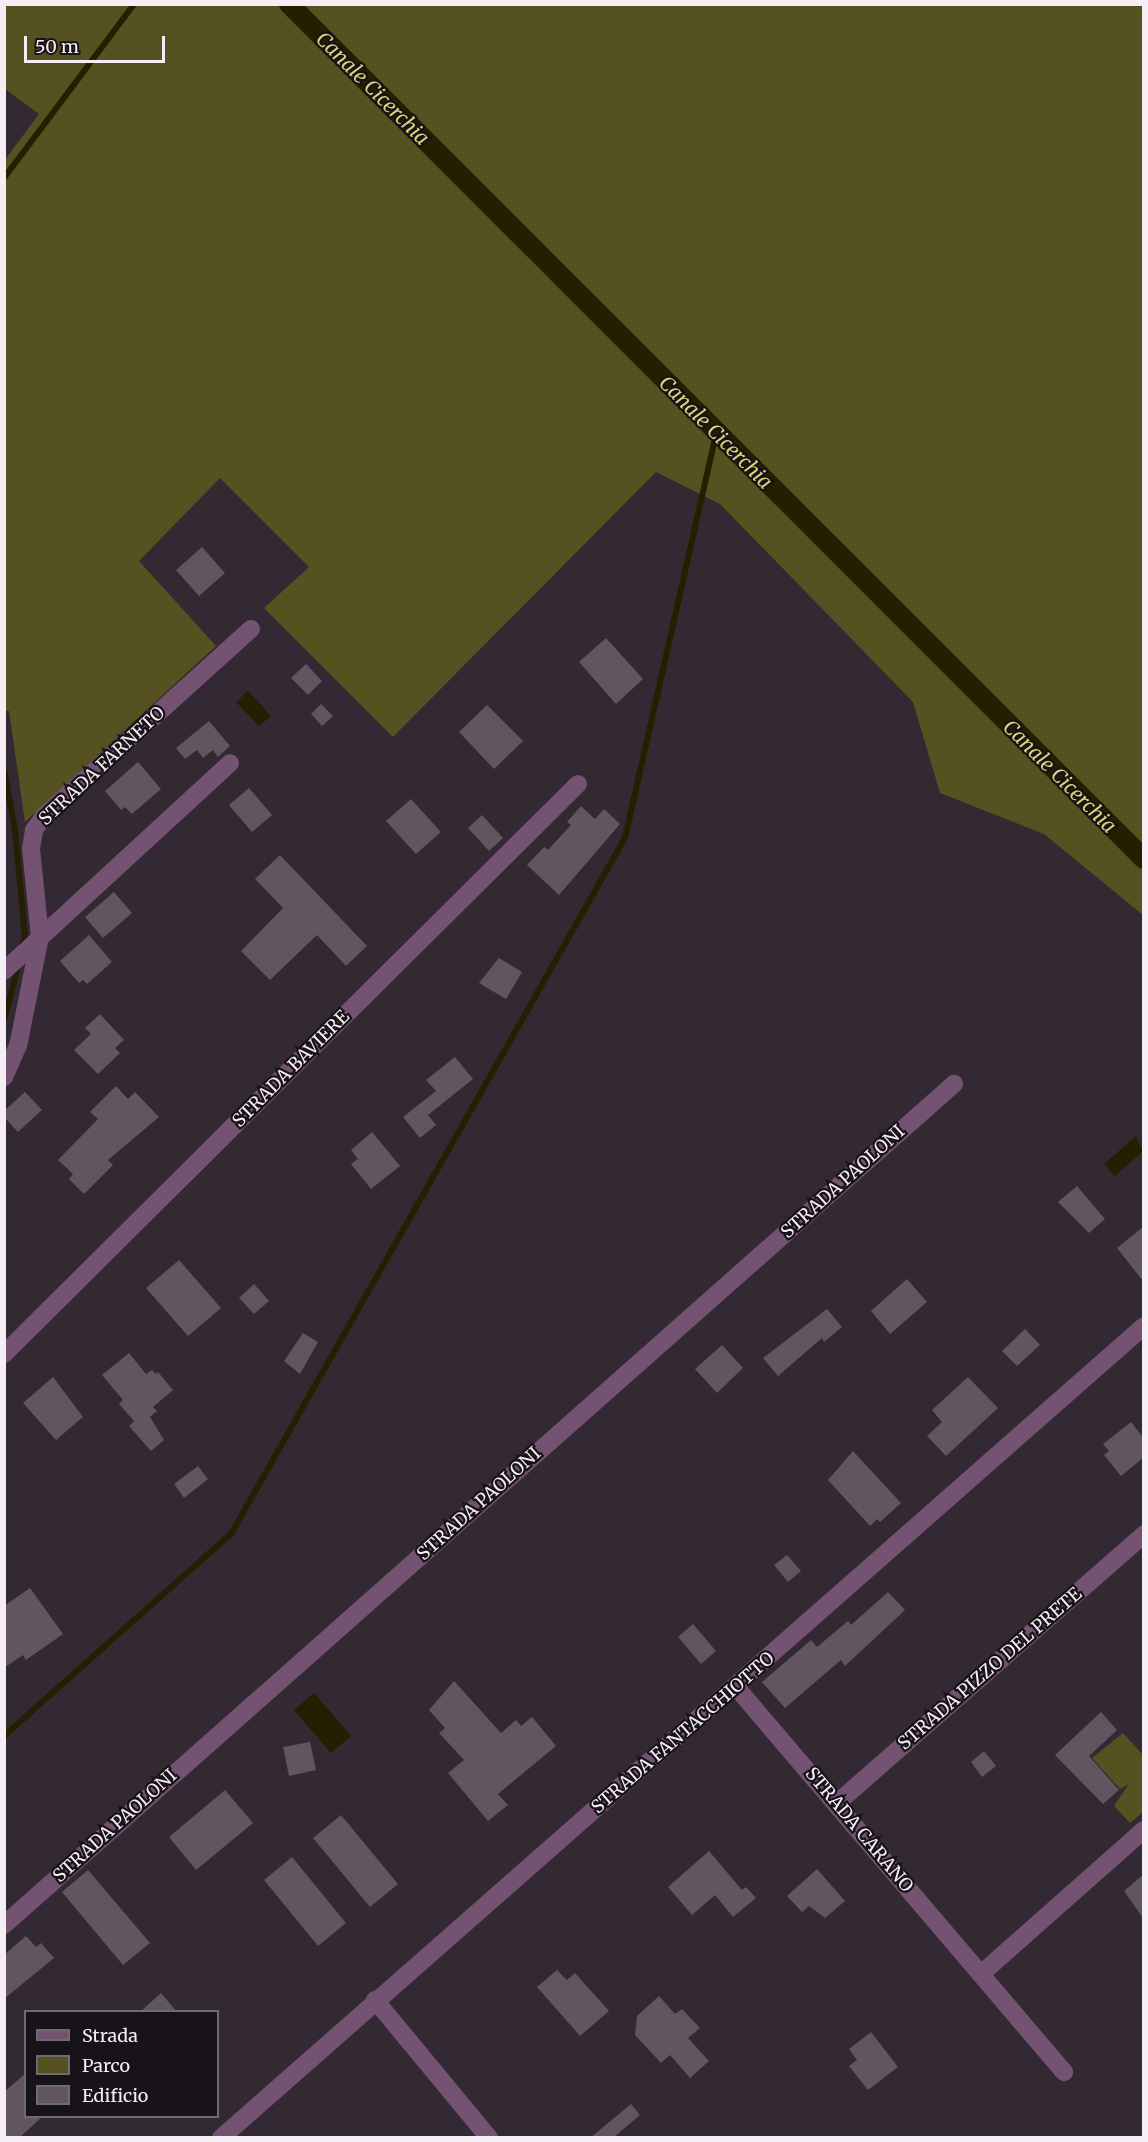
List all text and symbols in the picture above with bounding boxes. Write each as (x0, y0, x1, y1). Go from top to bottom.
scale bar (27, 24, 168, 62)
water label: Canale Cicerchia (311, 26, 435, 150)
text: 50 m (35, 35, 79, 58)
water label: Canale Cicerchia (654, 370, 778, 494)
street label: STRADA FARNETO (35, 702, 169, 830)
water label: Canale Cicerchia (998, 714, 1122, 838)
street label: STRADA BAVIERE (228, 1006, 354, 1132)
street label: STRADA PAOLONI (777, 1121, 909, 1243)
street label: STRADA PAOLONI (413, 1443, 545, 1565)
street label: STRADA PIZZO DEL PRETE (894, 1583, 1086, 1755)
street label: STRADA FANTACCHIOTTO (587, 1648, 779, 1818)
street label: STRADA CARANO (801, 1763, 917, 1897)
street label: STRADA PAOLONI (49, 1765, 181, 1887)
legend (24, 2010, 219, 2118)
text: Strada (82, 2024, 138, 2047)
text: Parco (82, 2054, 130, 2077)
text: Edificio (82, 2084, 148, 2107)

